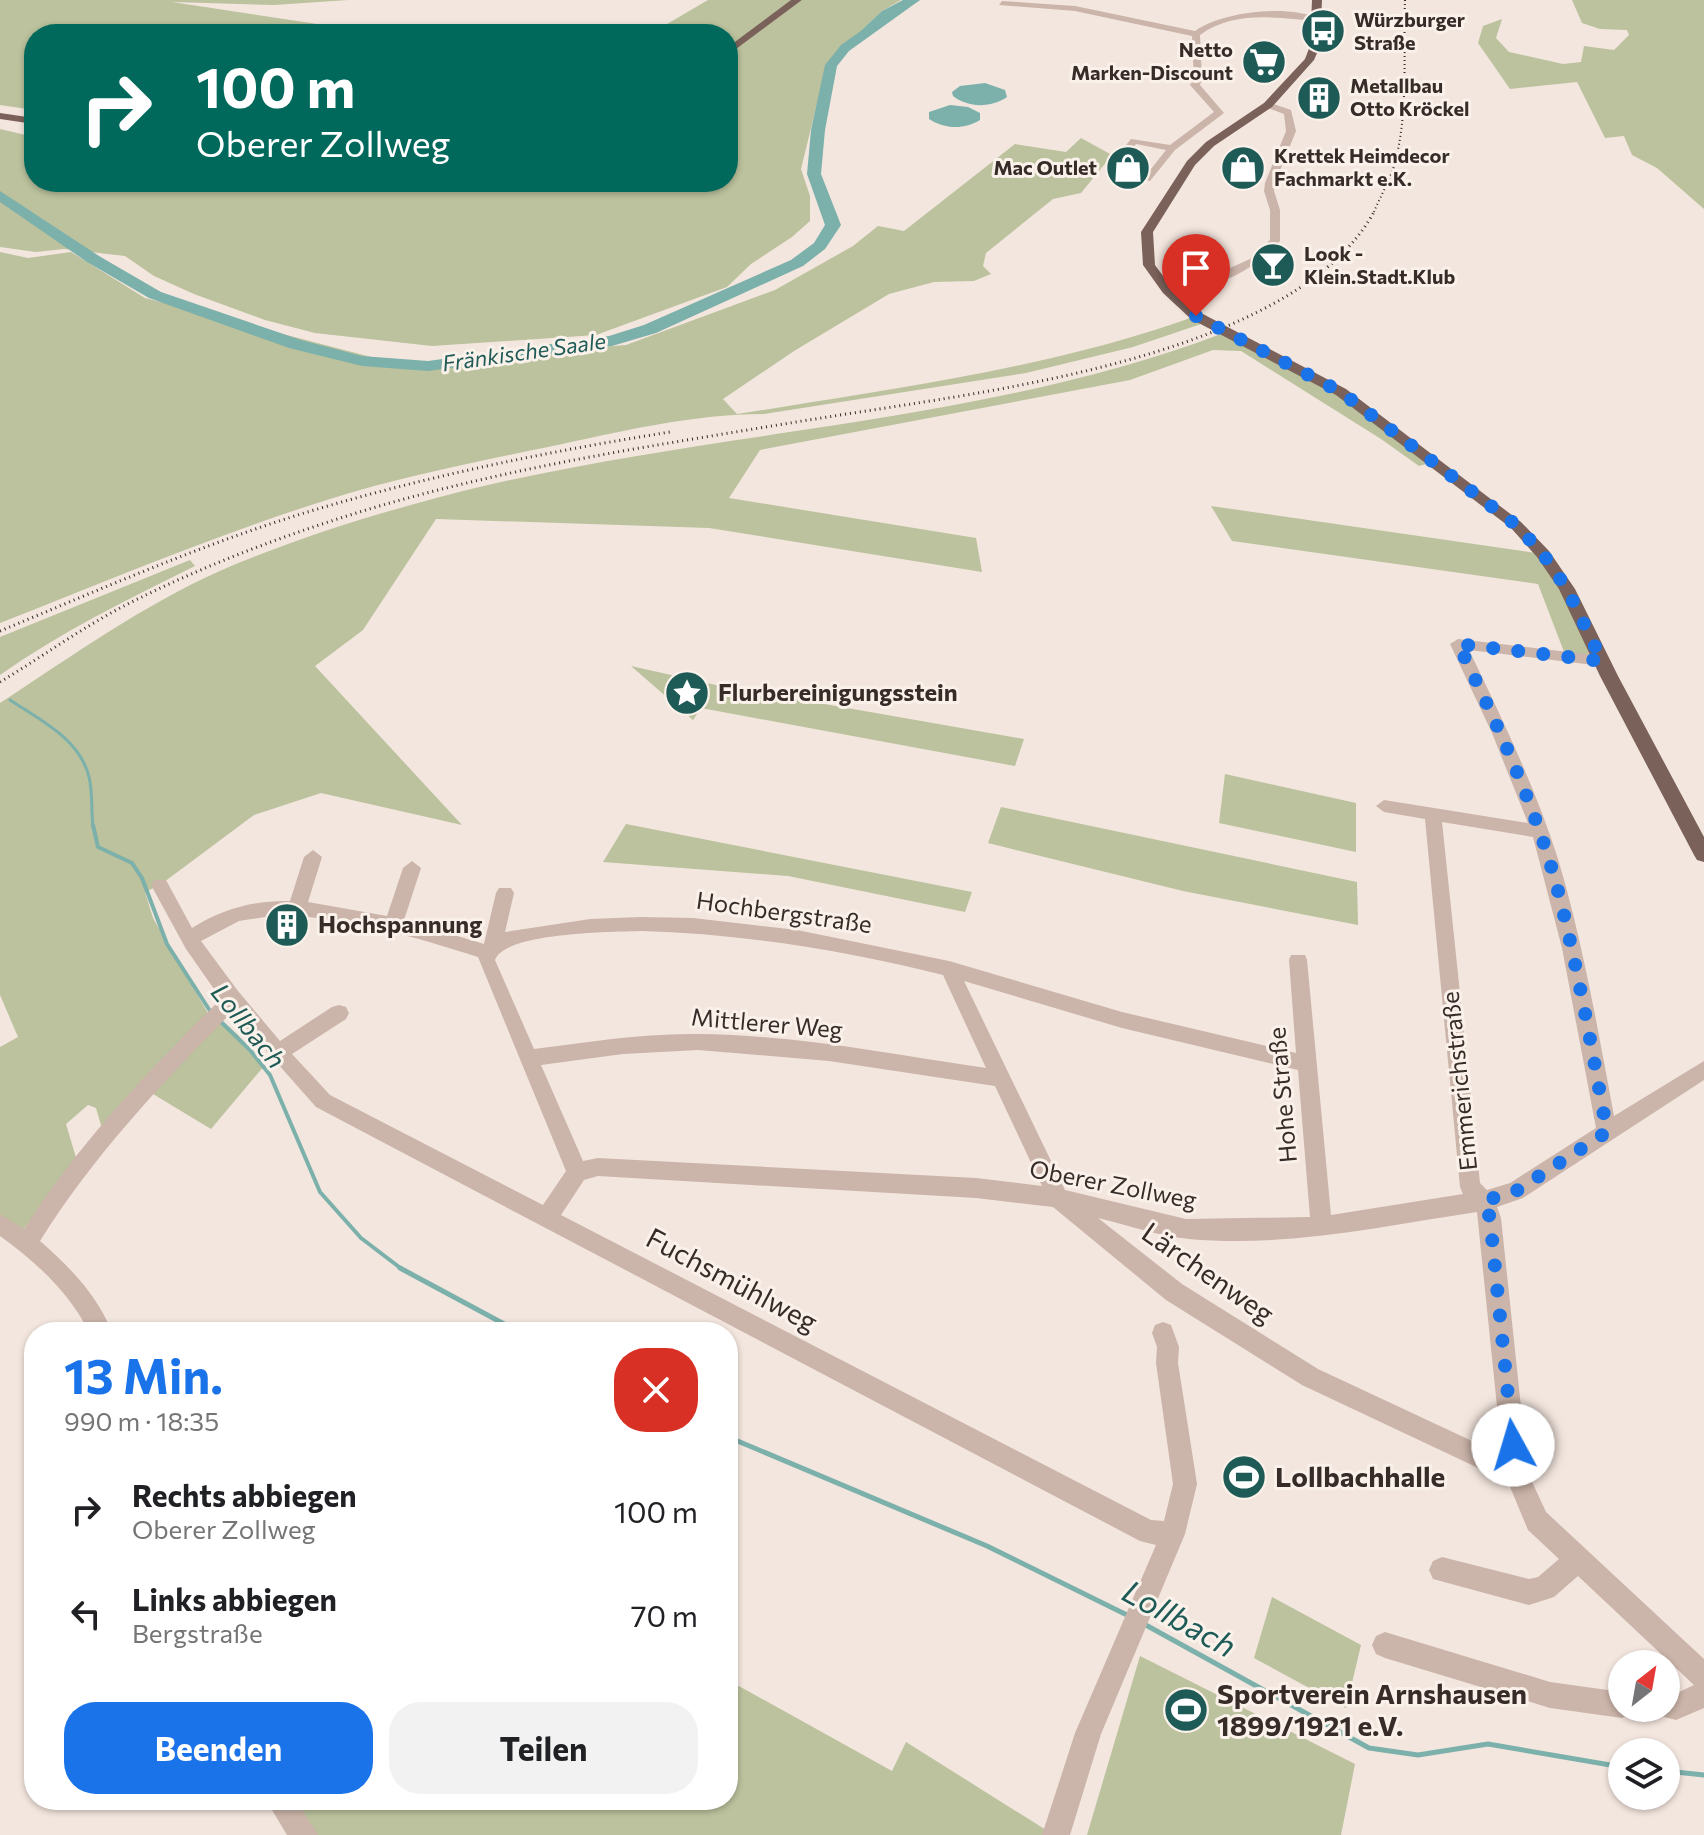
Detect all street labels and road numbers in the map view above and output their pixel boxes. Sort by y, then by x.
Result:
street label: Hochbergstraße [694,885,874,938]
street label: Emmerichstraße [1435,990,1482,1172]
street label: Mittlerer Weg [690,1001,844,1044]
street label: Hohe Straße [1261,1026,1302,1164]
street label: Oberer Zollweg [1027,1153,1199,1214]
street label: Lärchenweg [1136,1214,1281,1330]
street label: Fuchsmühlweg [641,1220,824,1338]

